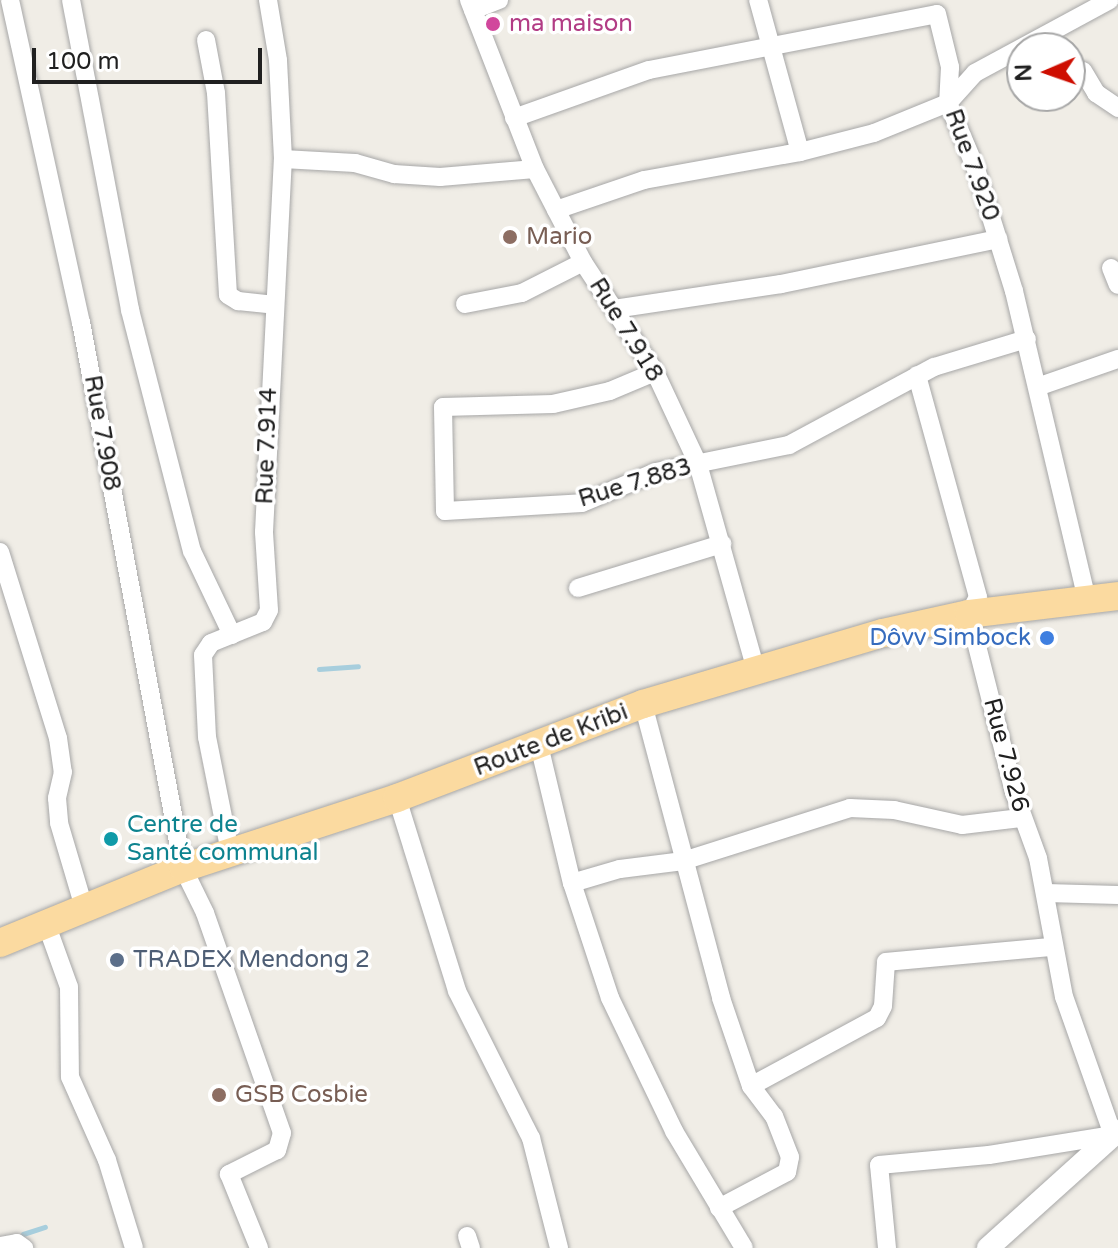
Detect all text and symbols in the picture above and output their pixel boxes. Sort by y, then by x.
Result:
place label: ma maison [509,10,633,38]
marker: ma maison [484,15,502,33]
scale bar [36,32,266,82]
north arrow [1006,32,1086,112]
text: 100 m [46,47,120,76]
text: N [1011,63,1037,82]
street label: Rue 7.920 [938,105,1006,225]
place label: Mario [526,223,592,251]
marker: Mario [501,228,519,246]
street label: Rue 7.918 [583,273,669,387]
street label: Rue 7.908 [78,373,126,493]
street label: Rue 7.914 [251,387,283,505]
street label: Rue 7.883 [575,452,695,514]
place label: Dôvv Simbock [869,624,1031,652]
marker: Dôvv Simbock [1038,629,1056,647]
street label: Rue 7.926 [977,695,1035,815]
street label: Route de Kribi [470,697,632,783]
place label: Centre de Santé communal [127,811,318,867]
marker: Centre de Santé communal [102,830,120,848]
place label: TRADEX Mendong 2 [133,946,370,974]
marker: TRADEX Mendong 2 [108,951,126,969]
place label: GSB Cosbie [235,1081,368,1109]
marker: GSB Cosbie [210,1086,228,1104]

